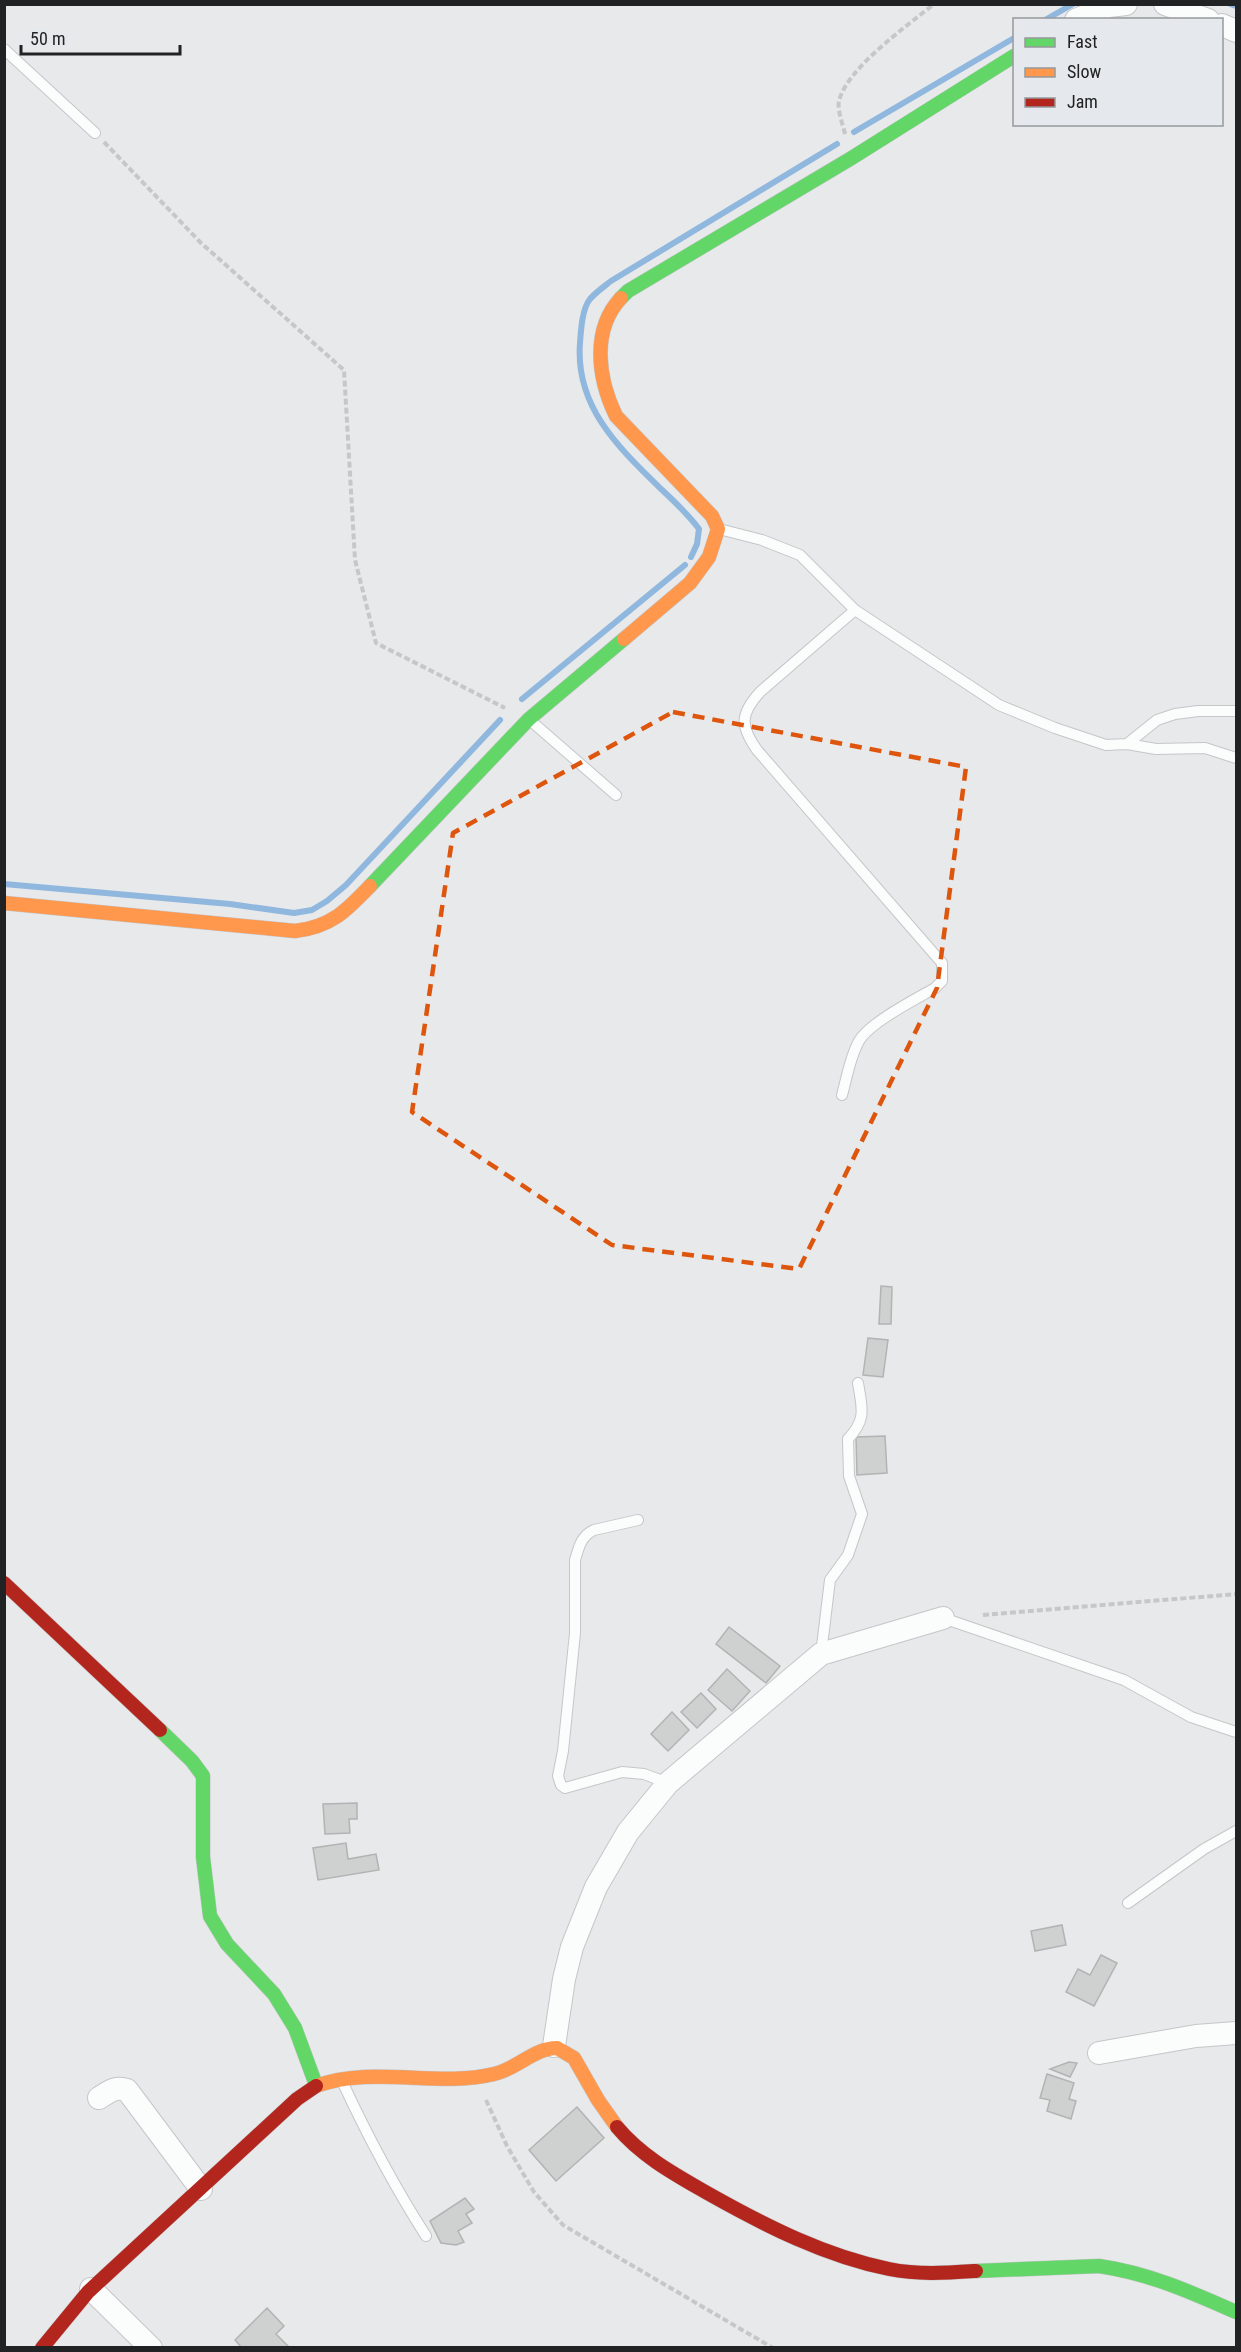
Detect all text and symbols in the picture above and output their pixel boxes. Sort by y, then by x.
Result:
scale bar [21,18,180,56]
legend [1013,18,1223,126]
text: 50 m [30,28,65,49]
text: Fast [1067,31,1098,52]
text: Slow [1067,61,1102,82]
text: Jam [1067,91,1098,112]

